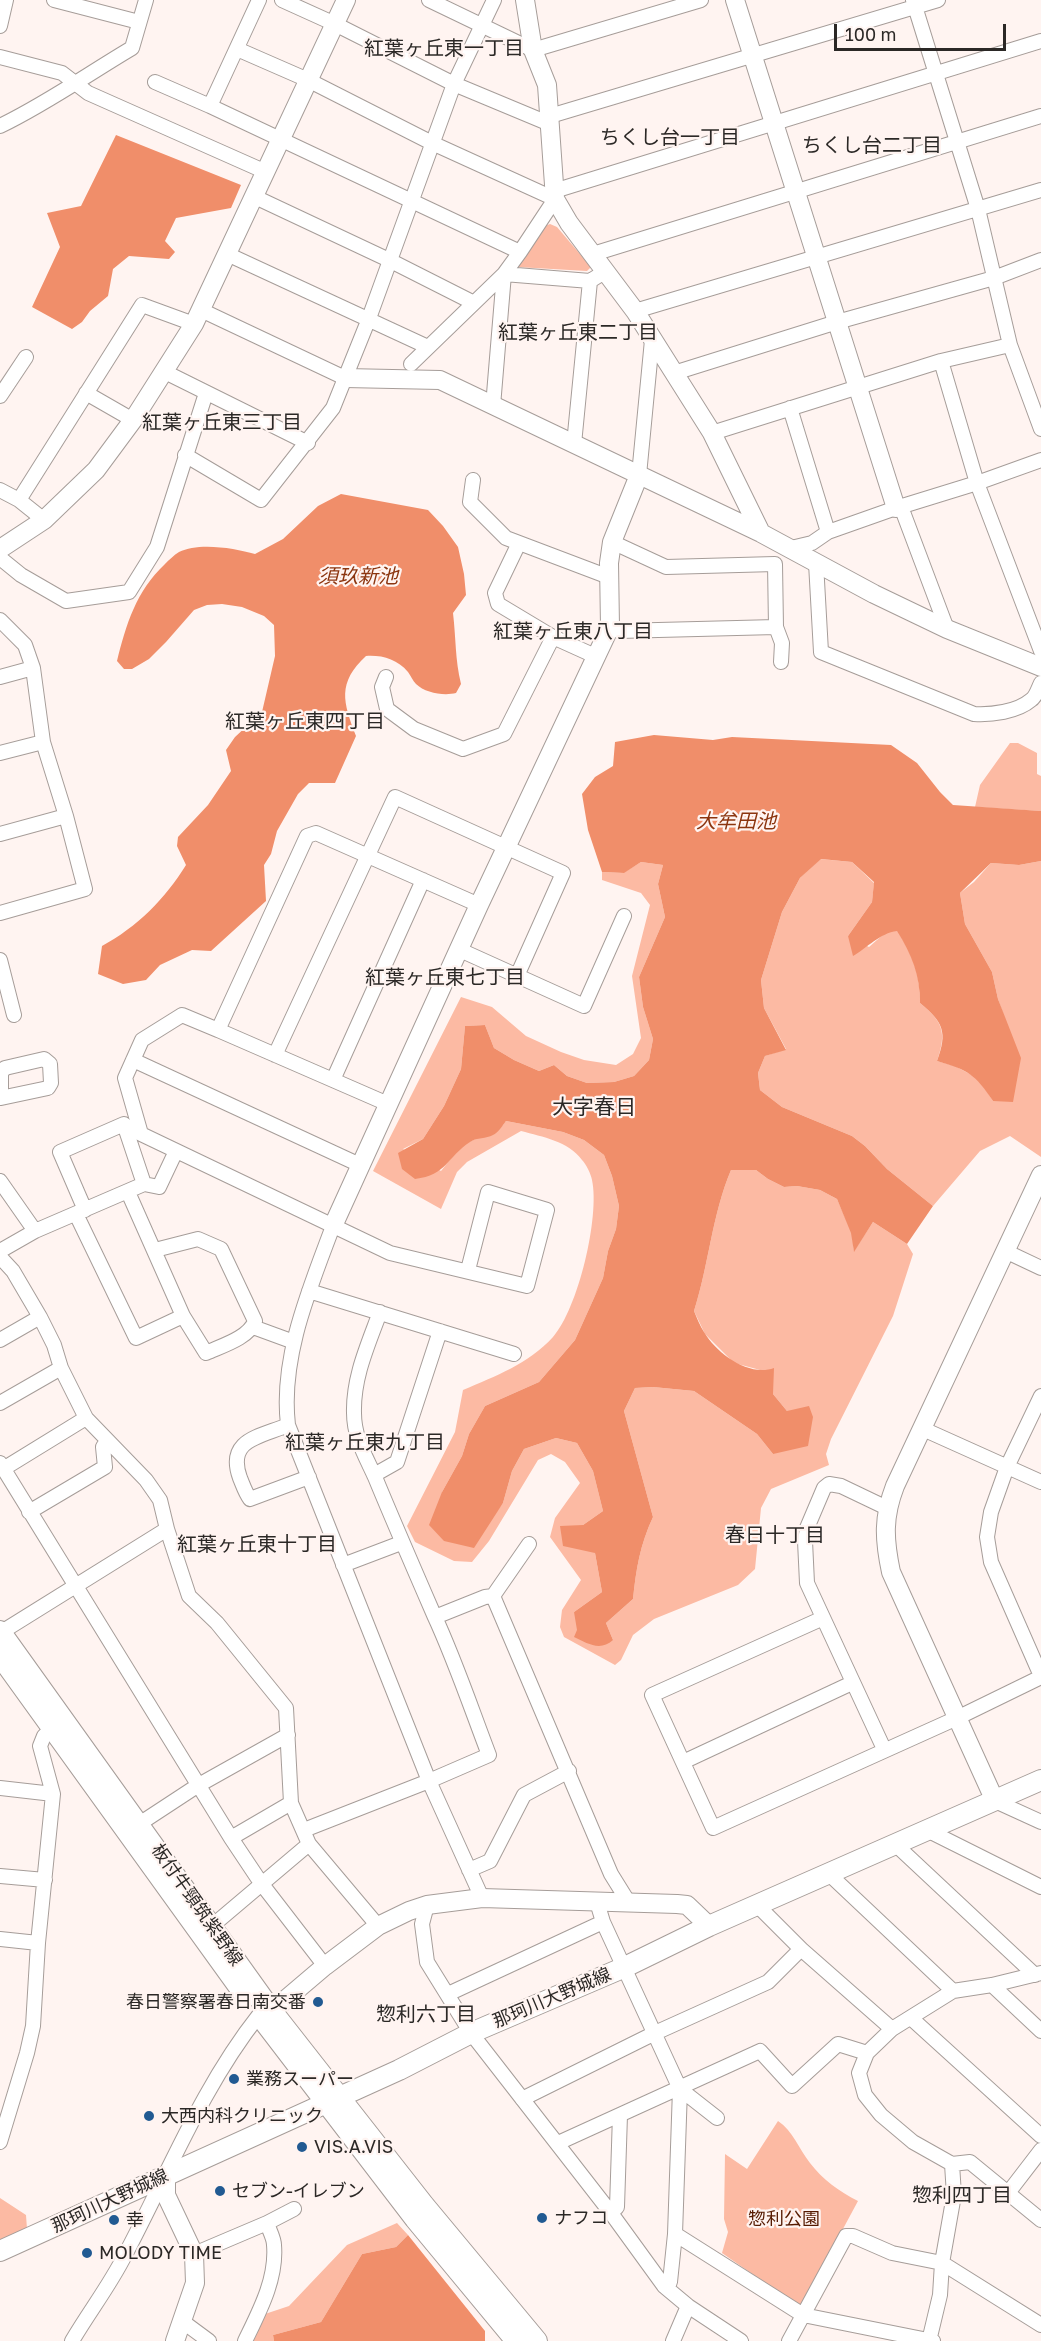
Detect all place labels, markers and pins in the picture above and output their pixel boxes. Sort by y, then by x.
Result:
place label: 春日警察署春日南交番 [126,1991,306,2013]
marker: 春日警察署春日南交番 [311,1995,325,2009]
place label: 業務スーパー [246,2068,354,2090]
marker: 業務スーパー [227,2072,241,2086]
place label: 大西内科クリニック [161,2105,323,2127]
marker: 大西内科クリニック [142,2109,156,2123]
place label: VIS.A.VIS [314,2136,393,2158]
marker: VIS.A.VIS [295,2140,309,2154]
place label: セブン-イレブン [232,2180,365,2202]
marker: セブン-イレブン [213,2184,227,2198]
place label: ナフコ [554,2207,608,2229]
place label: 幸 [126,2209,144,2231]
marker: ナフコ [535,2211,549,2225]
marker: 幸 [107,2213,121,2227]
place label: MOLODY TIME [99,2242,222,2264]
marker: MOLODY TIME [80,2246,94,2260]

